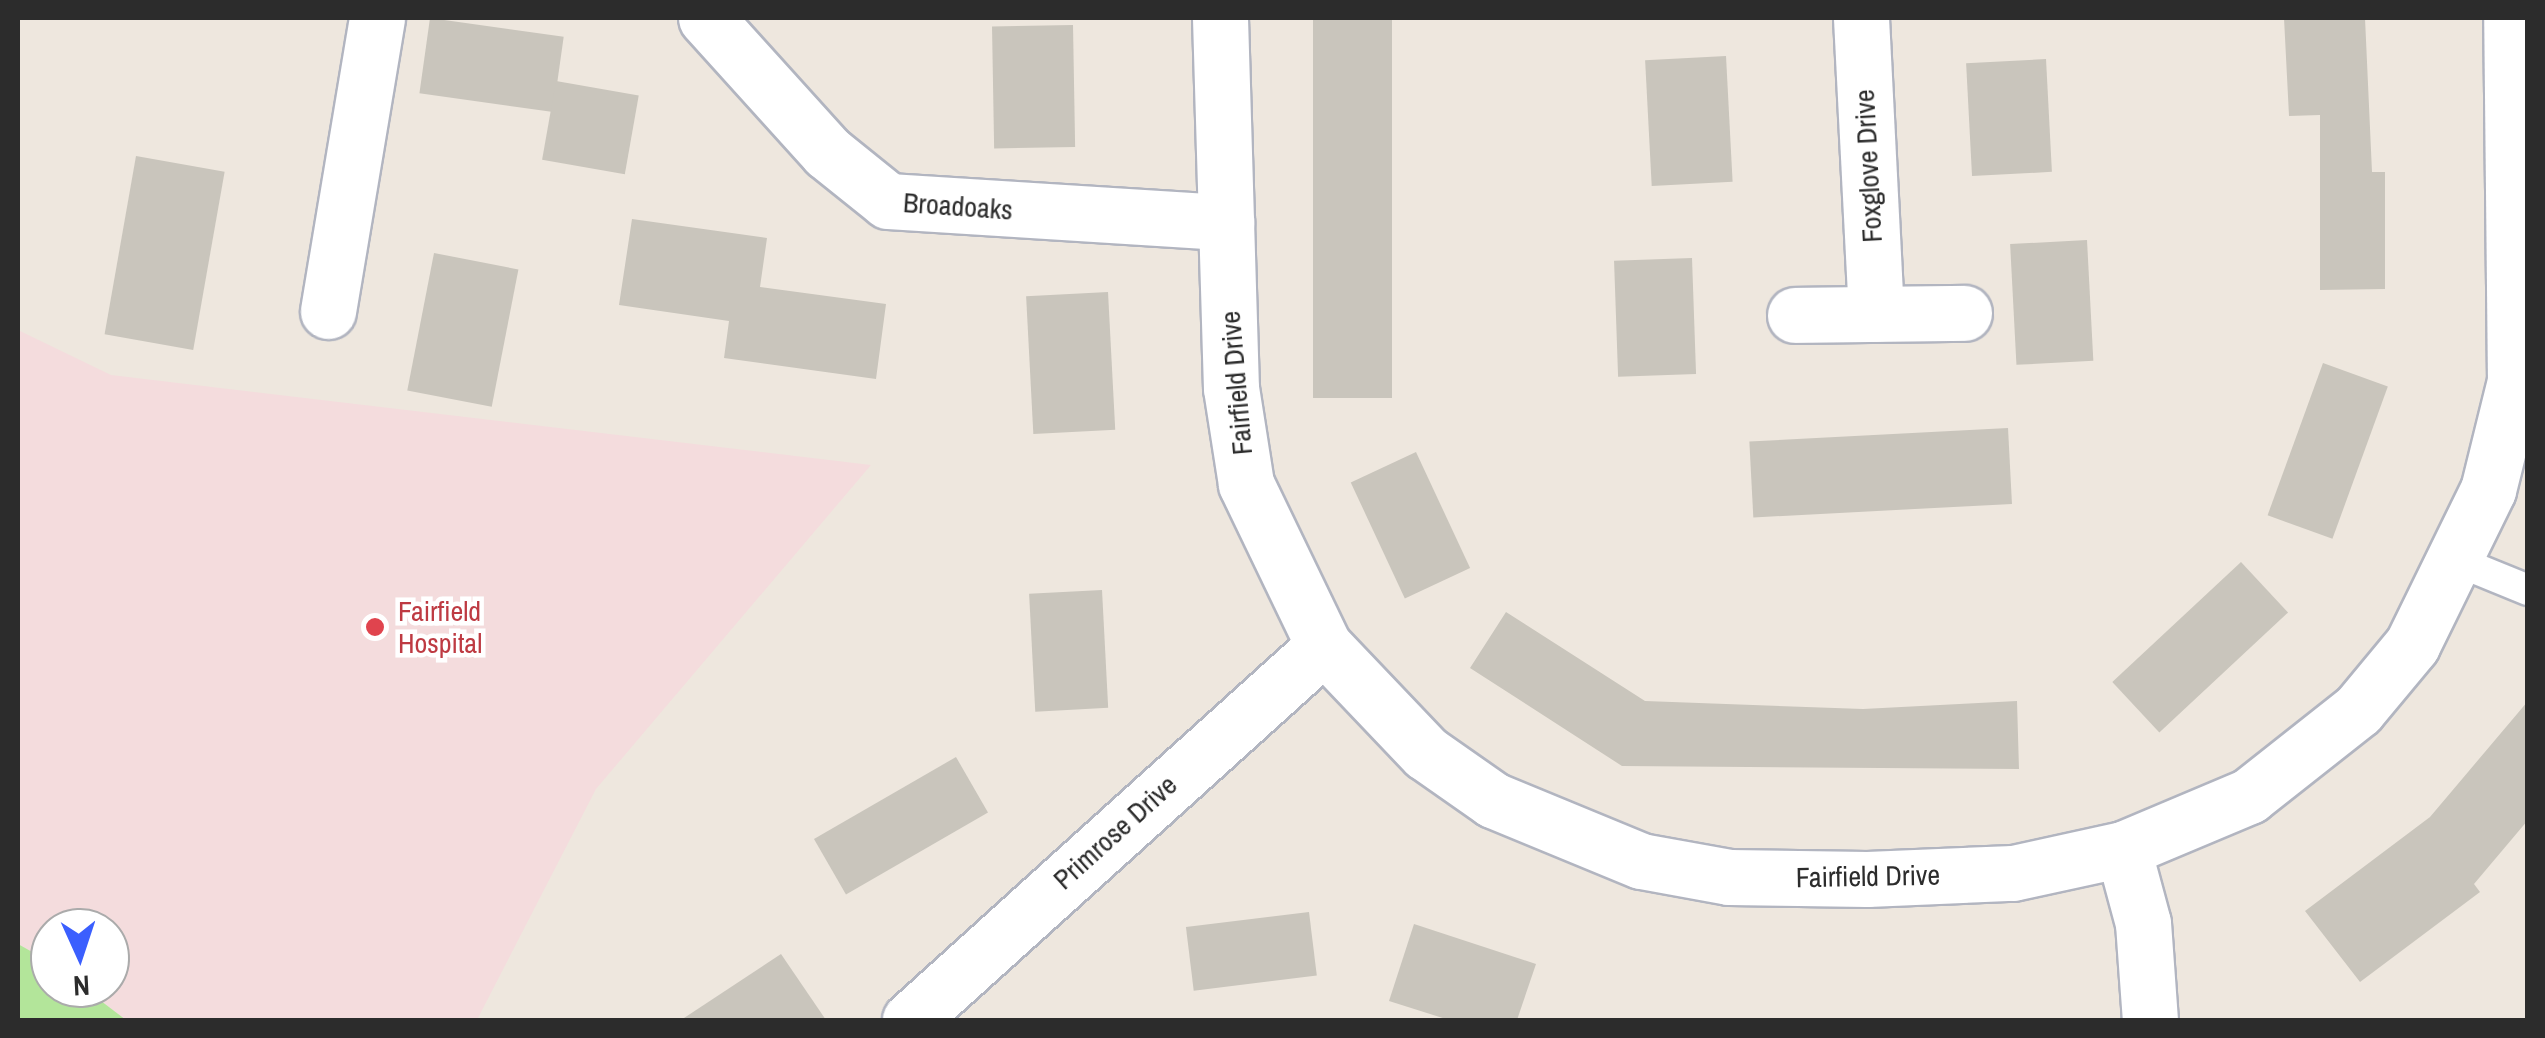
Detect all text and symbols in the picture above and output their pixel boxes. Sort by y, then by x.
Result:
street label: Foxglove Drive [1847,89,1889,243]
street label: Broadoaks [902,185,1014,227]
street label: Fairfield Drive [1213,310,1259,456]
place label: Fairfield Hospital [398,594,482,660]
marker: Fairfield Hospital [362,614,388,640]
street label: Primrose Drive [1046,768,1184,896]
street label: Fairfield Drive [1796,858,1940,894]
north arrow [30,908,130,1008]
text: N [72,967,91,1005]

